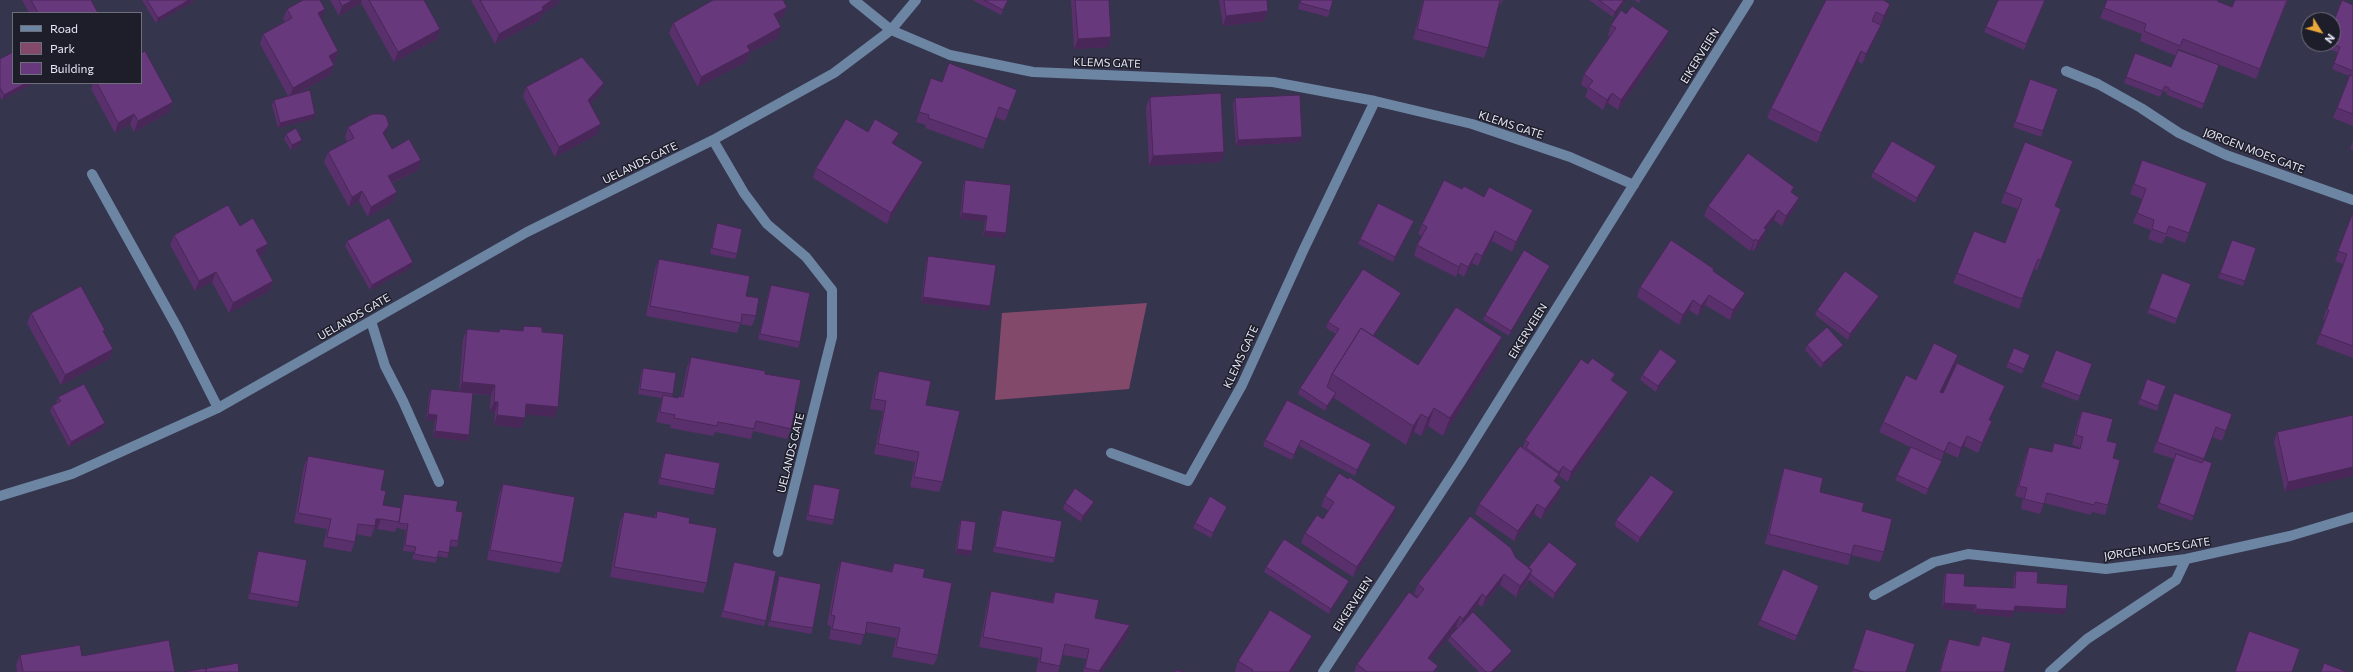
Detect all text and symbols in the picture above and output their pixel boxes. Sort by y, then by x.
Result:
legend [12,12,142,84]
north arrow [2301,12,2341,52]
text: Road [50,21,78,35]
street label: EIKERVEIEN [1678,26,1722,86]
text: N [2323,32,2338,46]
text: Park [50,41,75,55]
street label: KLEMS GATE [1073,55,1141,71]
text: Building [50,61,94,75]
street label: KLEMS GATE [1477,108,1545,142]
street label: JØRGEN MOES GATE [2202,126,2306,176]
street label: UELANDS GATE [600,139,680,187]
street label: UELANDS GATE [315,291,393,343]
street label: EIKERVEIEN [1506,301,1550,361]
street label: KLEMS GATE [1221,324,1261,390]
street label: UELANDS GATE [775,412,807,494]
street label: JØRGEN MOES GATE [2103,535,2211,563]
street label: EIKERVEIEN [1330,574,1376,634]

